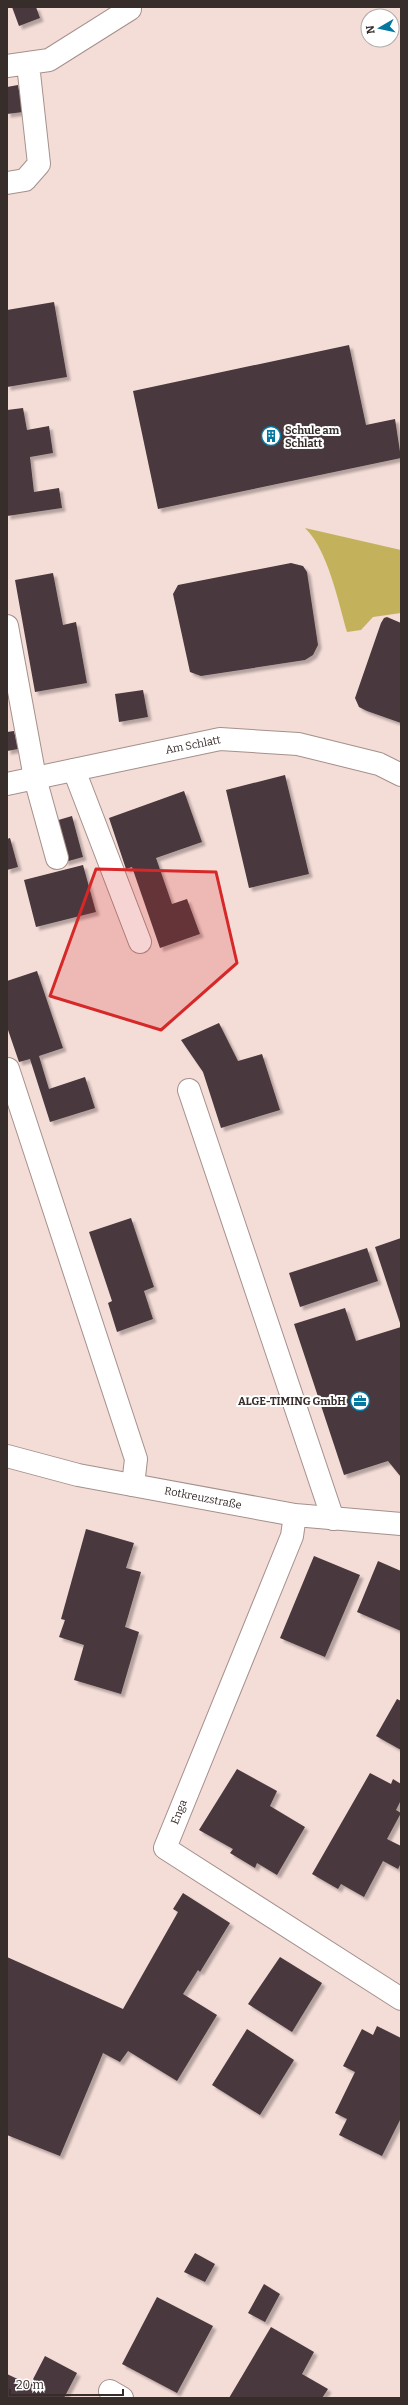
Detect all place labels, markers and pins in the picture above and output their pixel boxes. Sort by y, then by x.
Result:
place label: Schule am Schlatt [285,424,340,450]
building icon: Schule am Schlatt [260,425,282,447]
office icon: ALGE-TIMING GmbH [349,1390,371,1412]
place label: ALGE-TIMING GmbH [238,1395,346,1408]

